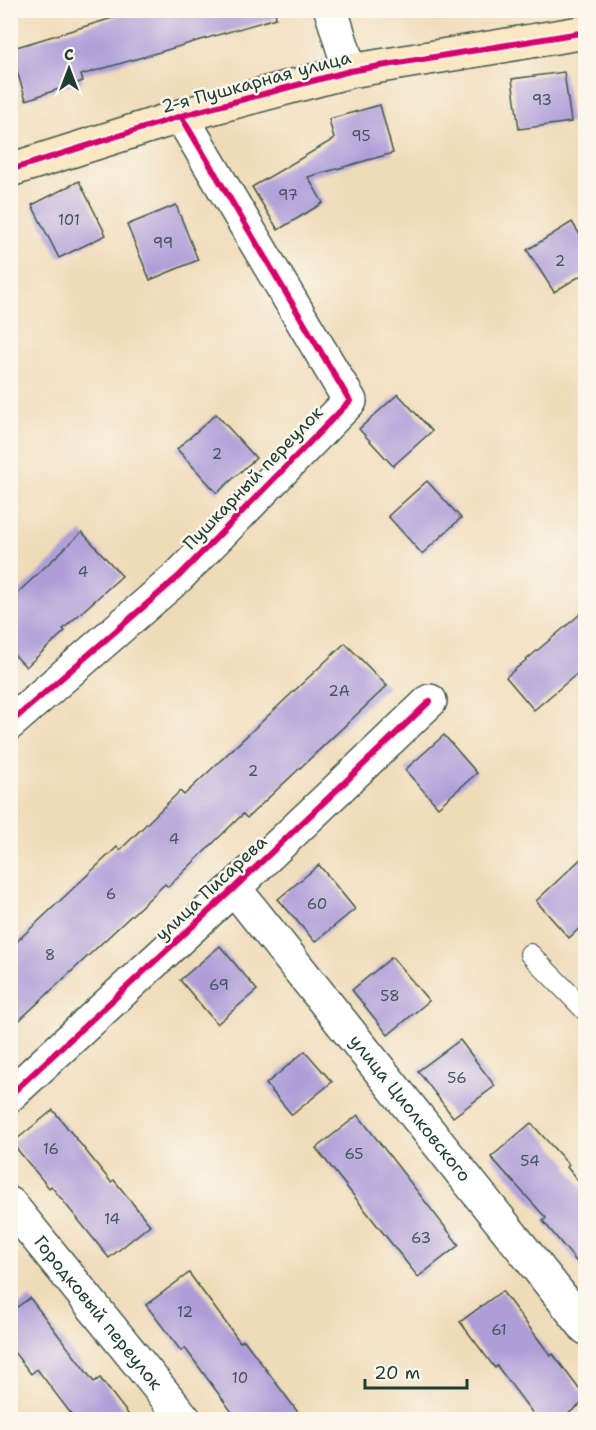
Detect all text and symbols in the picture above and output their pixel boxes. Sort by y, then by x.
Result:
north arrow [39,39,99,99]
text: С [64,44,74,65]
street label: 2-я Пушкарная улица [158,45,354,119]
house number: 93 [532,90,552,110]
house number: 95 [351,126,371,146]
house number: 97 [278,185,298,205]
house number: 101 [58,210,80,230]
house number: 99 [153,233,173,253]
house number: 2 [555,251,565,271]
street label: Пушкарный переулок [178,401,328,555]
house number: 2 [212,444,222,464]
house number: 4 [78,562,88,582]
house number: 2А [328,681,350,701]
house number: 2 [248,761,258,781]
house number: 4 [169,829,179,849]
street label: улица Писарева [150,830,272,946]
house number: 6 [106,884,116,904]
house number: 60 [307,894,327,914]
house number: 8 [45,945,55,965]
house number: 69 [209,975,229,995]
house number: 58 [380,986,400,1006]
street label: улица Циолковского [344,1030,476,1187]
house number: 56 [447,1068,467,1088]
house number: 16 [43,1139,59,1159]
house number: 65 [344,1144,364,1164]
house number: 54 [520,1151,540,1171]
house number: 14 [104,1209,120,1229]
house number: 63 [411,1228,431,1248]
street label: Городковый переулок [28,1231,168,1395]
house number: 12 [177,1302,193,1322]
house number: 61 [491,1320,507,1340]
scale bar [365,1352,467,1390]
text: 20 m [374,1361,420,1385]
house number: 10 [232,1368,248,1388]

